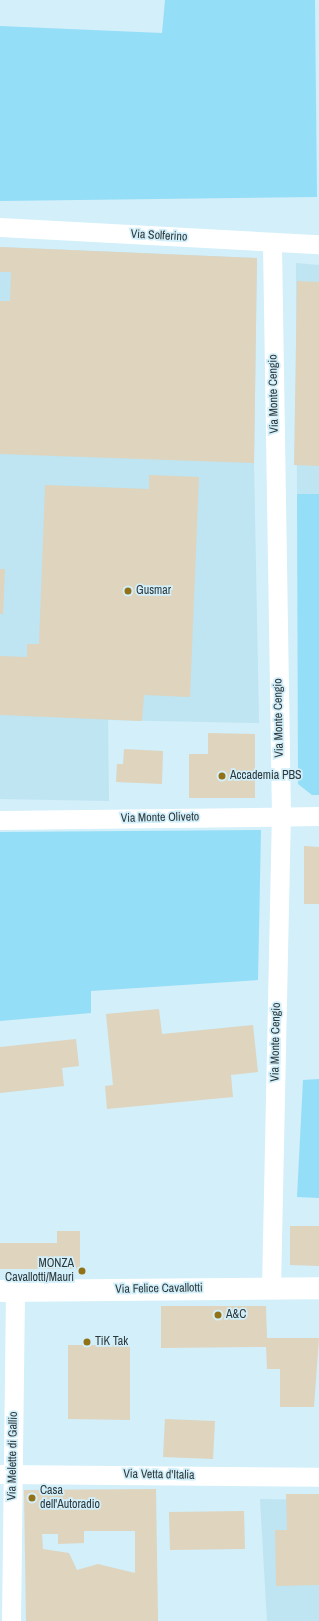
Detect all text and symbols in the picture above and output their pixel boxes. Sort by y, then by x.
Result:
street label: Via Solferino [130,227,188,245]
street label: Via Monte Cengio [266,354,282,434]
place label: Gusmar [136,584,171,598]
marker: Gusmar [123,586,133,596]
street label: Via Monte Cengio [271,678,287,758]
place label: Accademia PBS [230,769,302,783]
marker: Accademia PBS [217,771,227,781]
street label: Via Monte Oliveto [121,810,199,826]
street label: Via Monte Cengio [268,1002,284,1082]
place label: MONZA Cavallotti/Mauri [5,1257,74,1285]
marker: MONZA Cavallotti/Mauri [77,1266,87,1276]
street label: Via Felice Cavallotti [115,1281,203,1297]
place label: A&C [226,1308,246,1322]
marker: A&C [213,1310,223,1320]
place label: TiK Tak [95,1335,128,1349]
marker: TiK Tak [82,1337,92,1347]
street label: Via Melette di Gallio [5,1411,21,1501]
street label: Via Vetta d'Italia [123,1467,195,1483]
place label: Casa dell'Autoradio [40,1484,100,1512]
marker: Casa dell'Autoradio [27,1493,37,1503]

